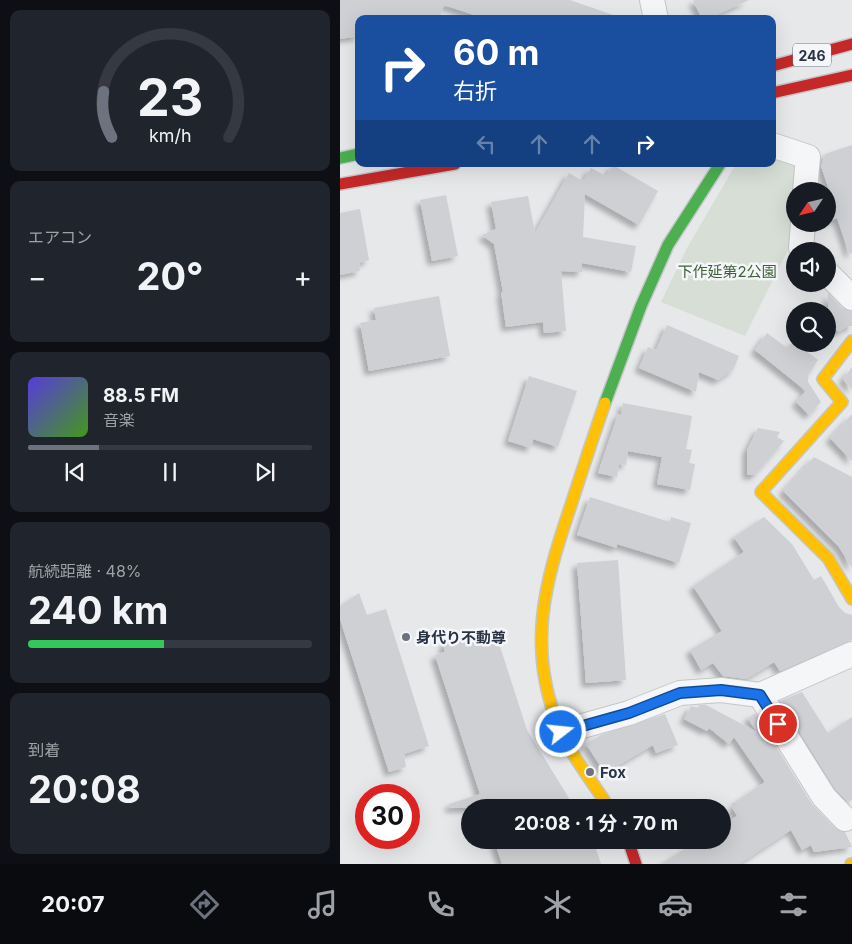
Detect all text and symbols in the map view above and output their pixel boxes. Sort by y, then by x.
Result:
text: 60 m [453,31,540,73]
icon: right [370,35,435,100]
road number: 246 [793,44,831,66]
text: 23 [137,66,203,129]
text: 右折 [453,78,497,104]
text: km/h [149,125,191,146]
icon: left [472,130,500,158]
icon: ahead [525,130,553,158]
icon: ahead [578,130,606,158]
icon: right [631,130,659,158]
north arrow [786,182,836,232]
map controls [786,182,836,352]
text: エアコン [28,227,92,247]
button: sound [786,242,836,292]
text: 20° [136,253,204,299]
text: − [28,260,47,294]
text: + [293,260,312,294]
park label: 下作延第2公園 [677,262,777,281]
button: search [786,302,836,352]
text: 88.5 FM [103,384,179,407]
text: 音楽 [103,410,135,430]
icon: previous [61,458,89,486]
icon: pause [156,458,184,486]
icon: next [251,458,279,486]
text: 航続距離 · 48% [28,561,142,581]
text: 240 km [28,587,168,633]
place label: 身代り不動尊 [416,628,506,647]
marker: 身代り不動尊 [400,631,412,643]
pin [757,703,799,745]
position arrow [534,705,586,757]
icon: arrive [764,710,792,738]
text: 到着 [28,740,60,760]
place label: Fox [600,763,626,782]
text: 20:08 [28,766,141,812]
marker: Fox [584,766,596,778]
speed limit sign: 30 [355,784,420,849]
text: 20:08 · 1 分 · 70 m [514,812,678,835]
icon: directions [187,887,222,922]
icon: music [305,887,340,922]
icon: phone [423,887,458,922]
icon: climate [540,887,575,922]
icon: car [658,887,693,922]
icon: filters [776,887,811,922]
text: 20:07 [41,891,105,917]

